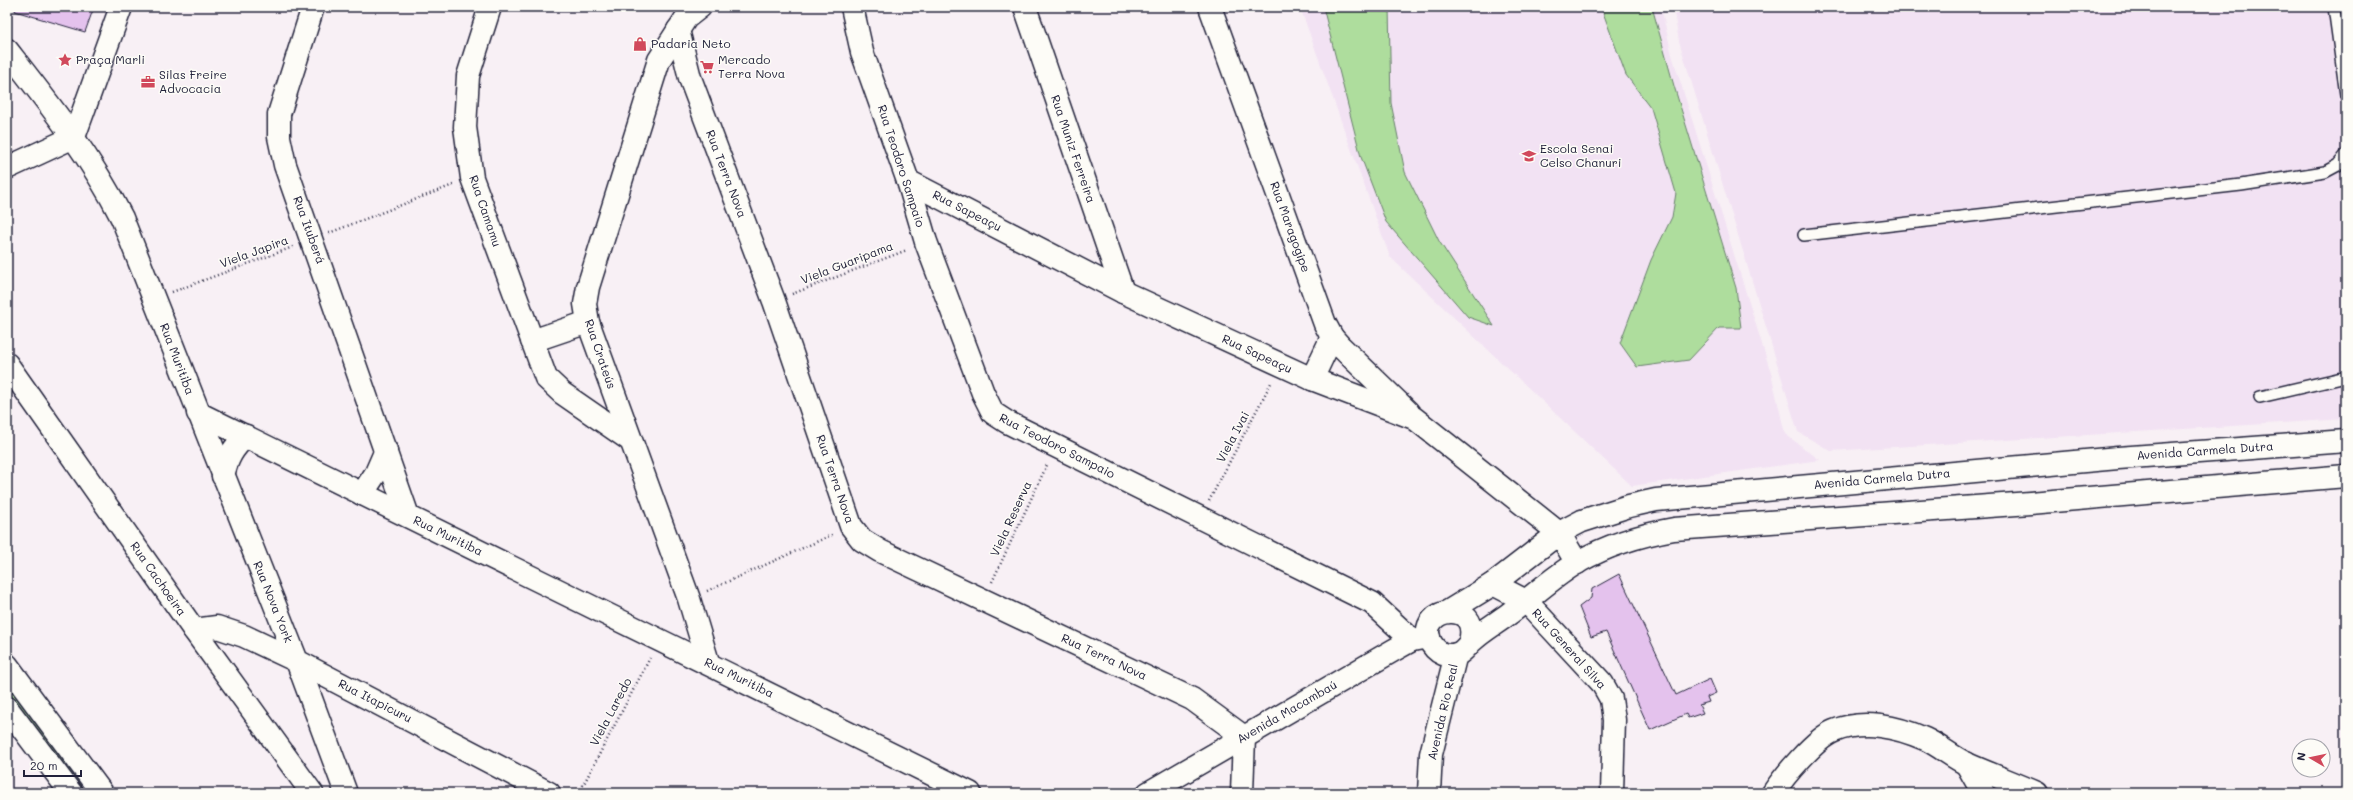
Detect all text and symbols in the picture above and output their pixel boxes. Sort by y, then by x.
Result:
place label: Padaria Neto [651,35,731,51]
shop icon: Padaria Neto [632,36,648,52]
place label: Praça Marli [76,51,145,67]
place label: Mercado Terra Nova [718,51,785,81]
place icon: Praça Marli [57,52,73,68]
supermarket icon: Mercado Terra Nova [699,59,715,75]
place label: Silas Freire Advocacia [159,66,227,96]
office icon: Silas Freire Advocacia [140,74,156,90]
street label: Rua Muniz Ferreira [1048,92,1100,205]
street label: Rua Teodoro Sampaio [875,102,929,229]
street label: Rua Terra Nova [703,127,751,220]
place label: Escola Senai Celso Chanuri [1540,140,1622,170]
school or university icon: Escola Senai Celso Chanuri [1521,148,1537,164]
street label: Rua Camamu [466,173,506,249]
street label: Rua Maragogipe [1267,179,1315,274]
street label: Rua Sapeaçu [930,186,1005,234]
street label: Rua Ituberá [290,193,330,266]
street label: Viela Japira [217,231,290,271]
street label: Viela Guaripama [798,237,895,287]
street label: Rua Crateús [582,317,620,391]
street label: Rua Muritiba [157,321,199,397]
street label: Rua Sapeaçu [1220,330,1295,376]
street label: Viela Ivai [1212,408,1252,465]
street label: Rua Teodoro Sampaio [997,409,1118,481]
street label: Rua Terra Nova [813,432,859,525]
street label: Avenida Carmela Dutra [2136,437,2274,463]
street label: Avenida Carmela Dutra [1813,464,1951,492]
street label: Viela Reserva [986,478,1035,559]
street label: Rua Muritiba [411,511,486,559]
street label: Rua Cachoeira [127,538,190,619]
street label: Rua Nova York [250,558,298,645]
street label: Rua General Silva [1529,604,1610,692]
street label: Rua Terra Nova [1059,629,1150,683]
street label: Rua Muritiba [702,653,777,701]
street label: Avenida Rio Real [1423,662,1461,761]
street label: Rua Itapicuru [336,675,415,726]
street label: Viela Laredo [585,675,635,748]
street label: Avenida Macambaú [1234,676,1339,746]
north arrow [2291,738,2331,778]
text: N [2293,751,2309,762]
scale bar [24,752,81,778]
text: 20 m [30,757,58,773]

